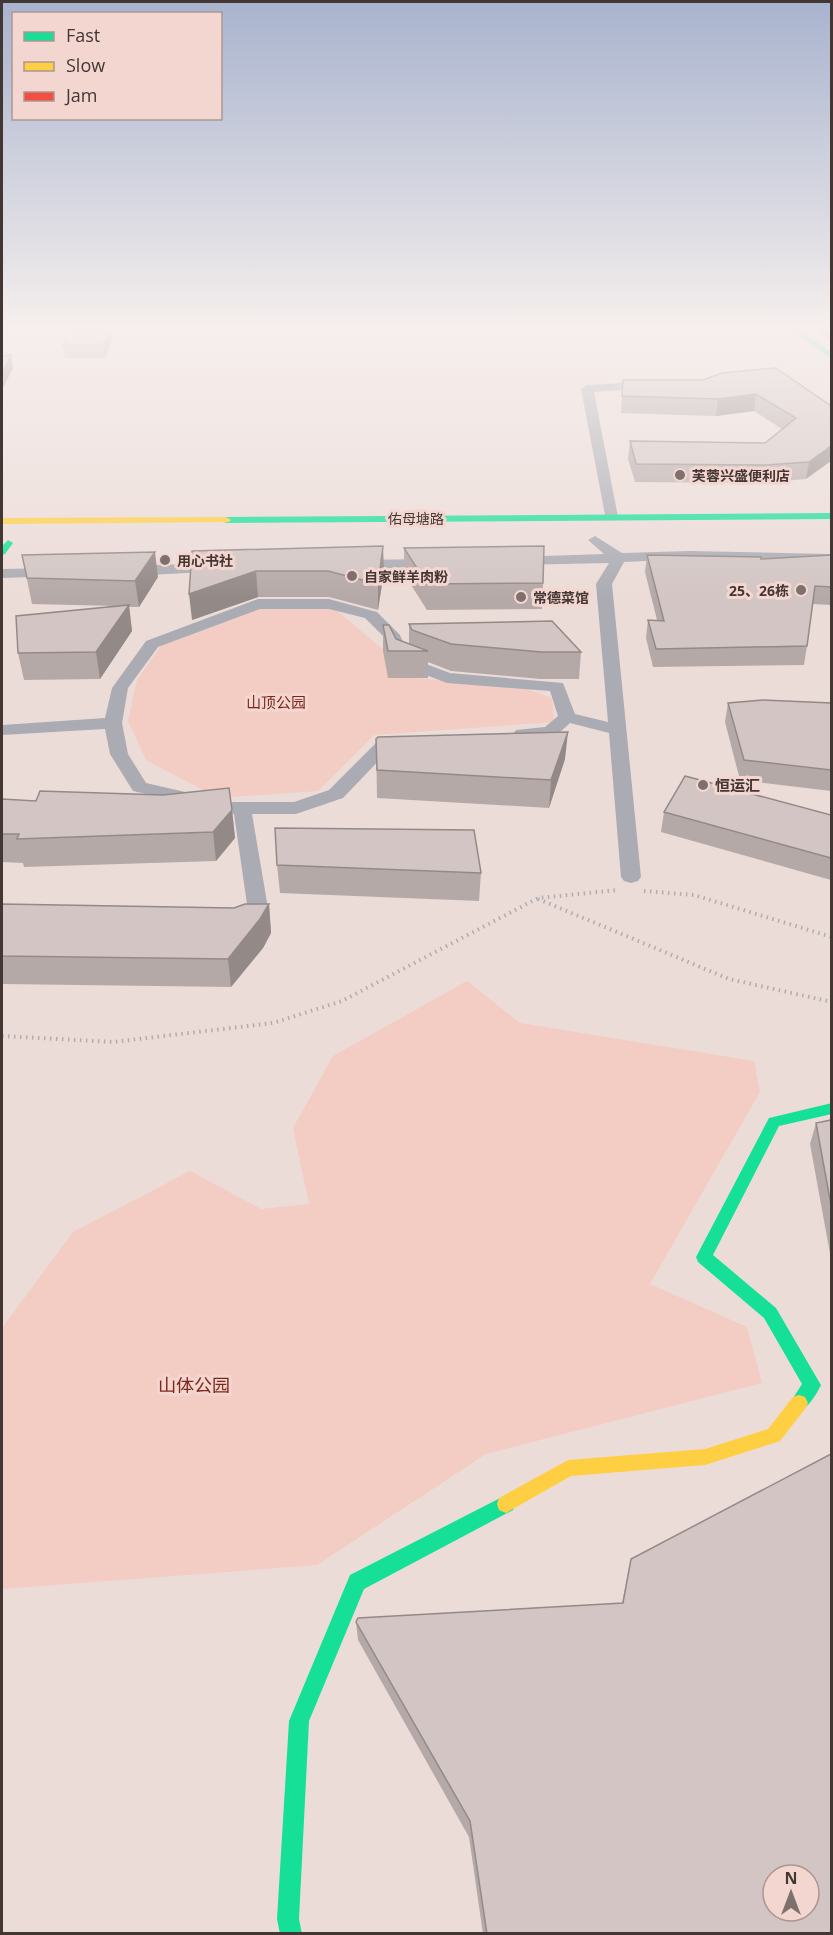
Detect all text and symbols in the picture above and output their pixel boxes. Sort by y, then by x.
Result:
legend [12,12,222,120]
text: Fast [66,23,100,47]
text: Slow [66,53,105,77]
text: Jam [64,83,98,107]
place label: 芙蓉兴盛便利店 [692,466,790,485]
marker: 芙蓉兴盛便利店 [673,468,687,482]
street label: 佑母塘路 [388,509,444,528]
place label: 用心书社 [177,551,233,570]
marker: 用心书社 [158,553,172,567]
place label: 自家鲜羊肉粉 [364,567,448,586]
marker: 自家鲜羊肉粉 [345,569,359,583]
place label: 25、26栋 [729,581,789,600]
marker: 25、26栋 [794,583,808,597]
place label: 常德菜馆 [533,588,589,607]
marker: 常德菜馆 [514,590,528,604]
park label: 山顶公园 [246,692,306,712]
place label: 恒运汇 [715,775,760,795]
marker: 恒运汇 [696,778,710,792]
park label: 山体公园 [158,1373,230,1397]
north arrow [761,1863,821,1923]
text: N [784,1867,798,1889]

